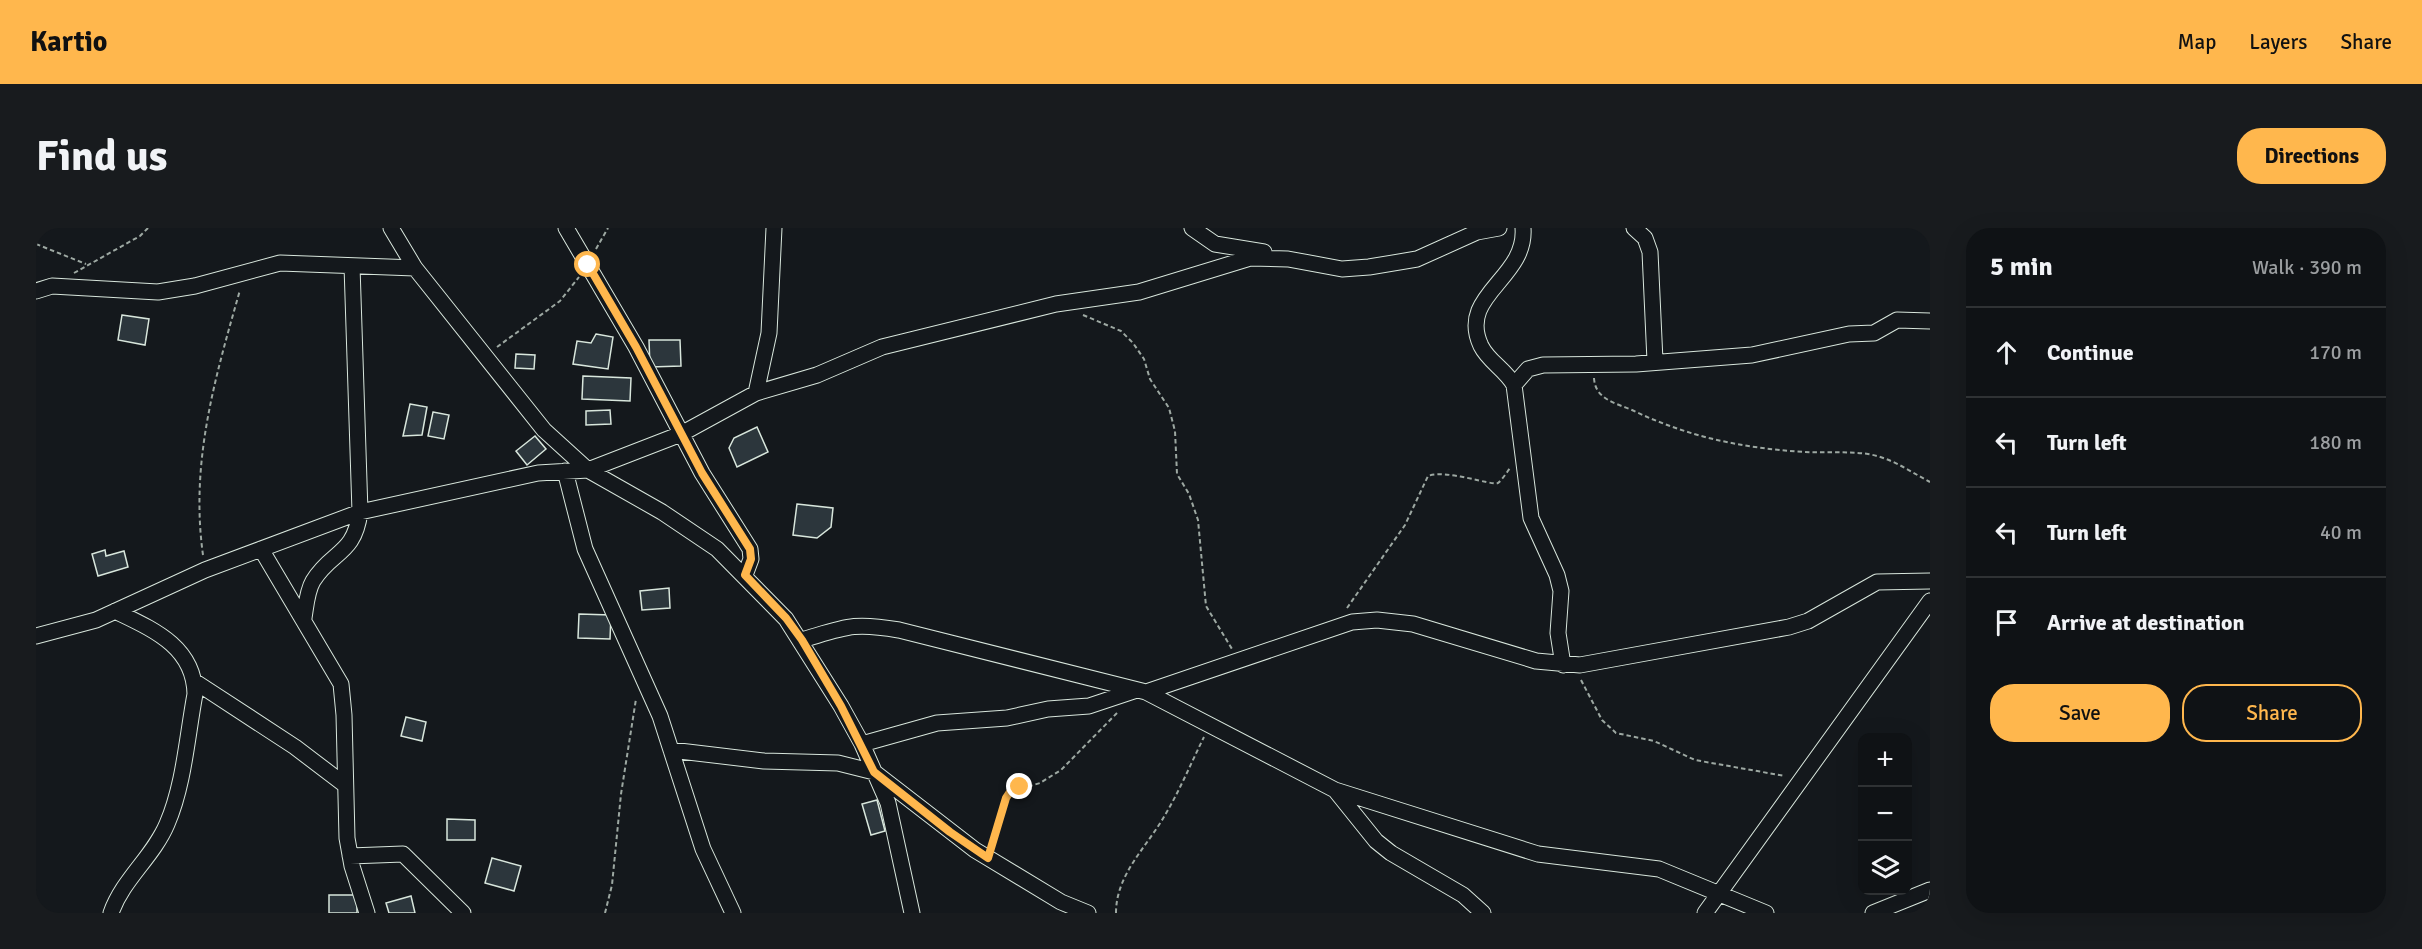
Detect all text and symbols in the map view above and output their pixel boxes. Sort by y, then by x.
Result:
text: Kartio [30,25,107,59]
text: Map [2178,29,2216,55]
text: Layers [2249,29,2307,55]
text: Share [2340,29,2392,55]
button: Directions [2237,128,2386,184]
text: Find us [36,131,167,182]
route start [574,251,600,277]
text: 5 min [1990,251,2053,283]
text: Walk · 390 m [2252,255,2362,280]
icon: ahead [1990,336,2023,369]
text: Continue [2047,339,2134,366]
text: 170 m [2309,340,2362,365]
icon: left [1990,426,2023,459]
text: Turn left [2047,429,2127,456]
text: 180 m [2309,430,2362,455]
icon: left [1990,516,2023,549]
text: Turn left [2047,519,2127,546]
text: 40 m [2320,520,2362,545]
icon: arrive [1990,606,2023,639]
text: Arrive at destination [2047,609,2244,636]
button: Save [1990,684,2170,742]
button: Share [2182,684,2362,742]
map controls [1858,733,1912,895]
button: + [1858,733,1912,787]
route end [1006,773,1032,799]
button: − [1858,787,1912,841]
button: layers [1858,841,1912,895]

